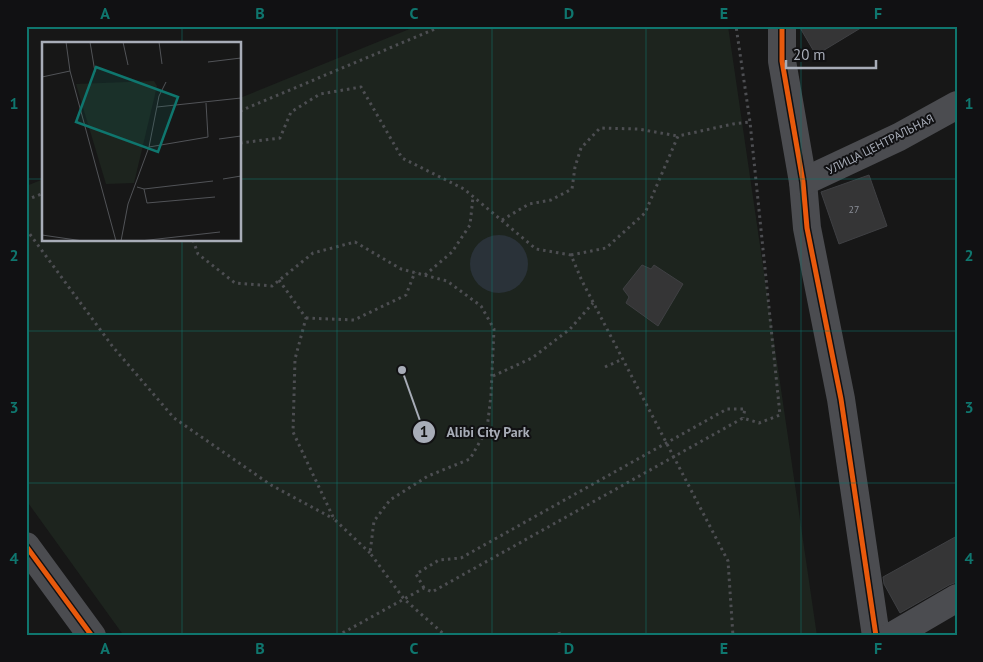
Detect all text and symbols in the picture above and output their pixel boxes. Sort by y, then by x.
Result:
text: A [100,3,110,23]
text: B [255,3,265,23]
text: C [410,3,419,23]
text: D [564,3,574,23]
text: E [720,3,728,23]
text: F [874,3,882,23]
scale bar [786,38,876,70]
inset map [42,42,241,241]
text: 20 m [793,45,826,64]
text: 1 [9,93,19,113]
text: 1 [964,93,974,113]
street label: УЛИЦА ЦЕНТРАЛЬНАЯ [824,110,936,178]
house number: 27 [849,203,859,216]
text: 2 [9,245,19,265]
text: 2 [964,245,974,265]
text: 3 [9,397,19,417]
text: 3 [964,397,974,417]
callout: Alibi City Park [411,417,540,446]
text: 1 [420,422,428,441]
text: Alibi City Park [446,423,530,441]
text: 4 [9,548,19,568]
text: 4 [964,548,974,568]
text: A [100,638,110,658]
text: B [255,638,265,658]
text: C [410,638,419,658]
text: D [564,638,574,658]
text: E [720,638,728,658]
text: F [874,638,882,658]

